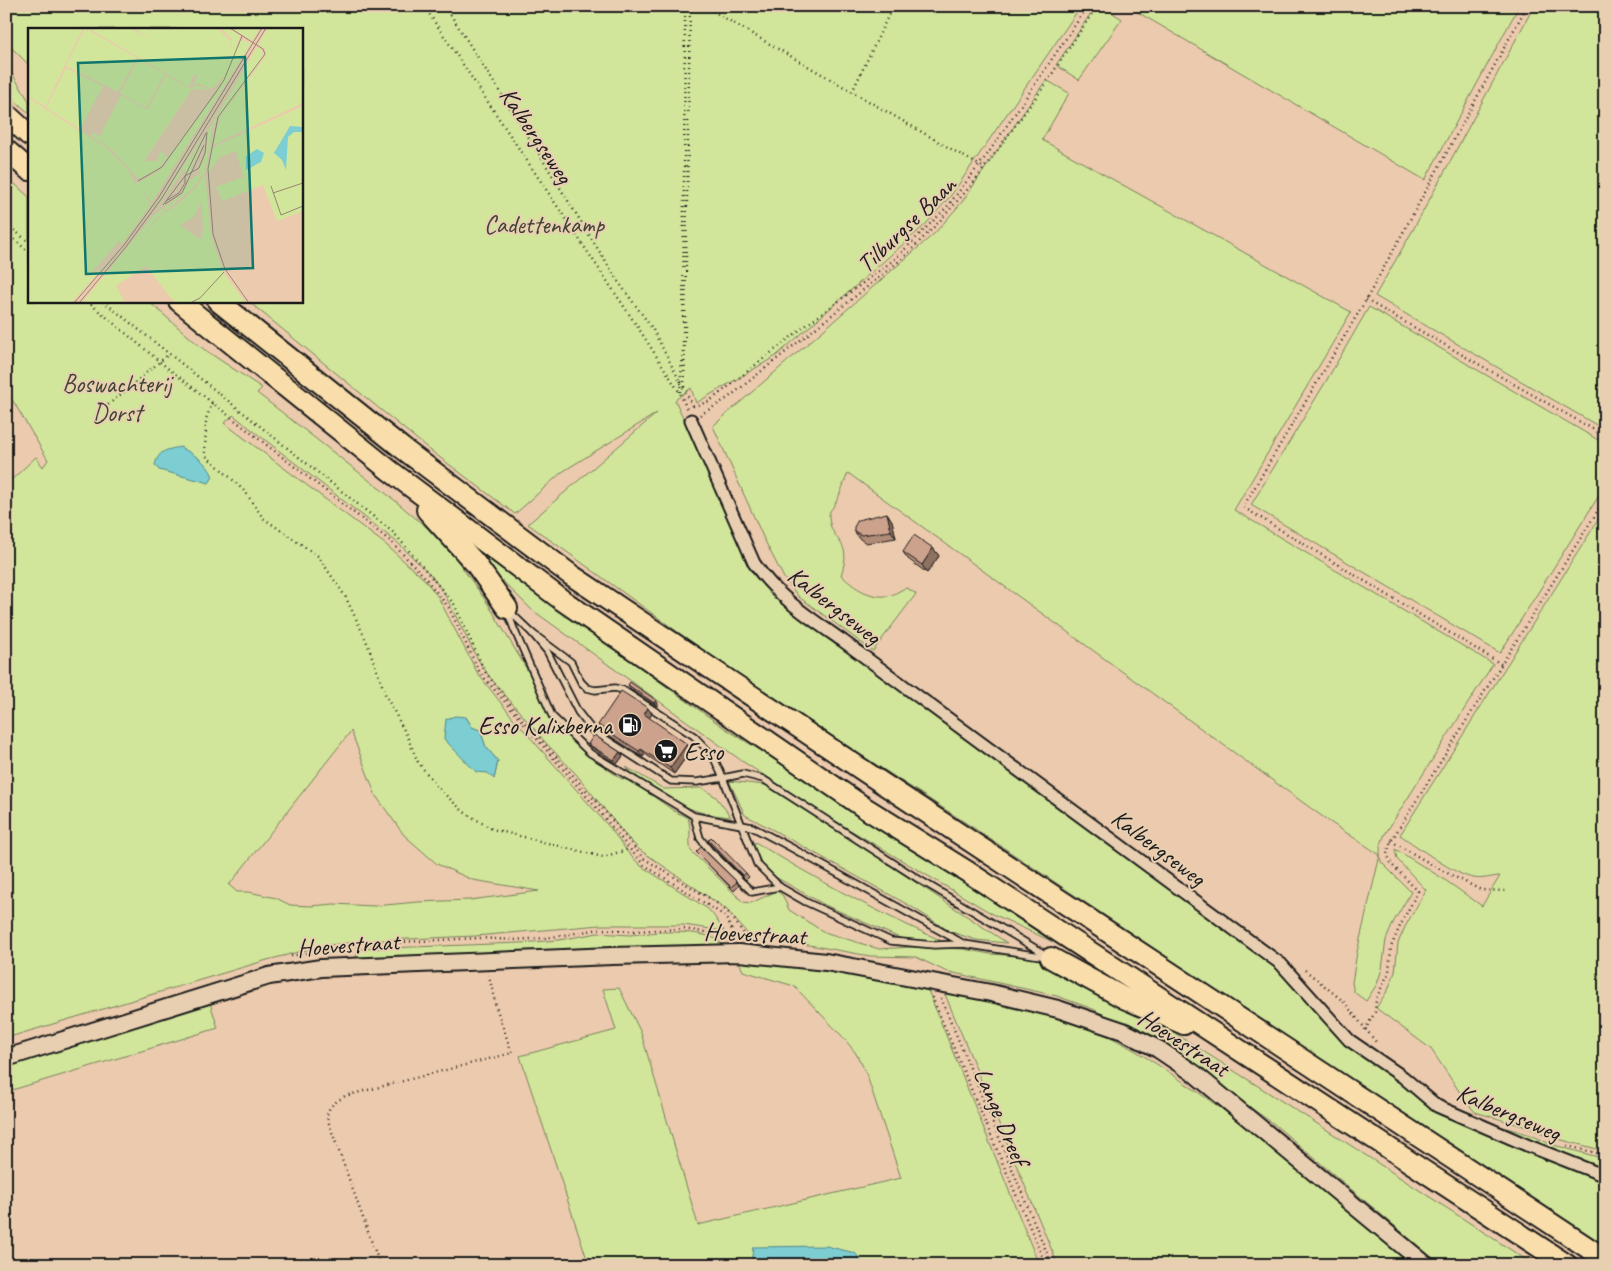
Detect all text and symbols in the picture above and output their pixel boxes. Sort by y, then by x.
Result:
inset map [28,28,302,302]
street label: Kalbergseweg [492,81,581,191]
street label: Tilburgse Baan [850,168,964,280]
park label: Cadettenkamp [484,209,606,241]
park label: Boswachterij Dorst [62,368,175,429]
street label: Kalbergseweg [781,559,888,653]
place label: Esso Kalixberna [478,710,614,742]
fuel station icon: Esso Kalixberna [617,712,643,738]
place label: Esso [684,736,724,768]
supermarket icon: Esso [653,738,679,764]
street label: Kalbergseweg [1105,802,1213,894]
street label: Hoevestraat [703,915,810,953]
street label: Hoevestraat [296,925,403,965]
street label: Hoevestraat [1132,1002,1237,1086]
street label: Lange Dreef [966,1063,1038,1174]
street label: Kalbergseweg [1452,1077,1567,1150]

